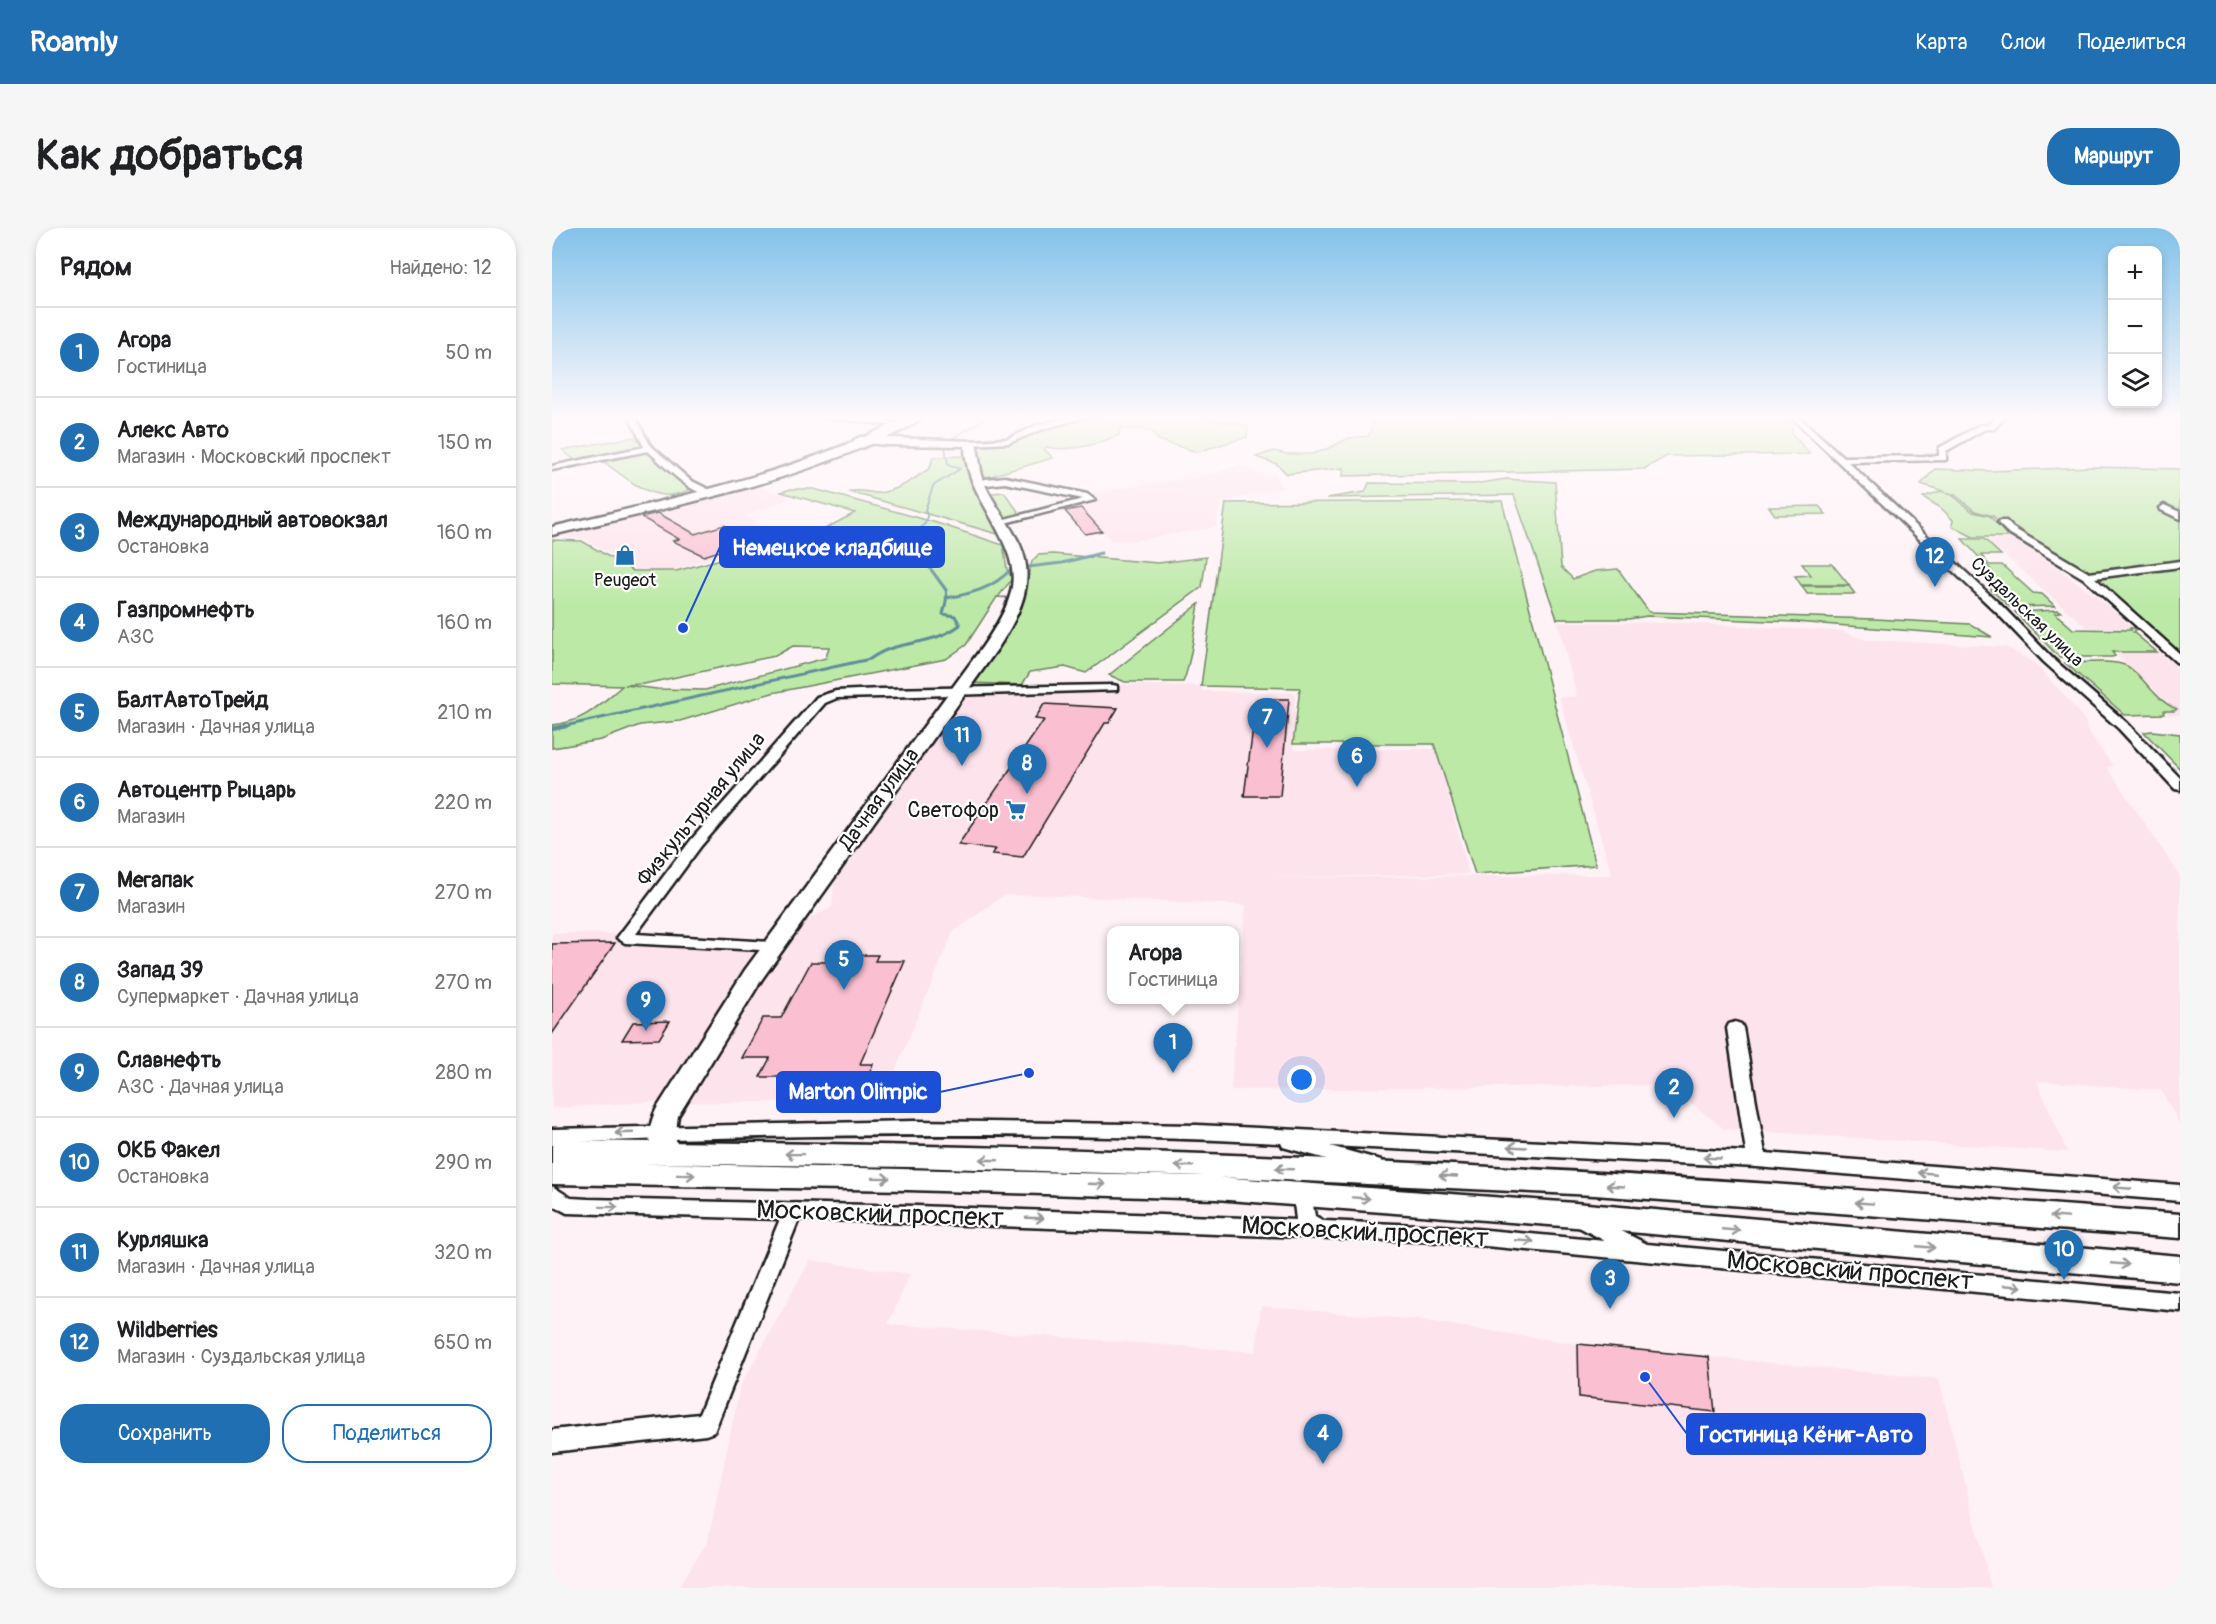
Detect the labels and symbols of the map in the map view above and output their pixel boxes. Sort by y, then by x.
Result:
callout: Немецкое кладбище [720,527,944,567]
text: Немецкое кладбище [732,534,933,562]
pin: 12 [1916,538,1954,587]
shop icon: Peugeot [613,543,637,567]
street label: Суздальская улица [1966,552,2088,672]
place label: Peugeot [594,569,657,592]
pin: 7 [1248,698,1286,748]
pin: 11 [942,716,982,766]
street label: Физкультурная улица [631,727,771,891]
pin: 6 [1338,738,1376,787]
street label: Дачная улица [832,743,925,856]
pin: 8 [1008,744,1046,794]
place label: Светофор [908,797,999,824]
supermarket icon: Светофор [1004,798,1028,822]
pin: 5 [824,940,864,990]
pin: 9 [626,982,665,1031]
pin: 1 [1154,1024,1192,1073]
your location [1287,1065,1316,1094]
pin: 2 [1654,1068,1694,1118]
callout: Marton Olimpic [777,1072,940,1112]
text: Marton Olimpic [788,1078,928,1106]
one-way arrow [615,1127,635,1139]
one-way arrow [1508,1142,1528,1153]
one-way arrow [785,1149,805,1160]
one-way arrow [1702,1152,1722,1163]
one-way arrow [980,1154,1000,1165]
one-way arrow [1175,1160,1195,1172]
one-way arrow [1275,1164,1295,1175]
one-way arrow [1918,1167,1938,1178]
one-way arrow [676,1169,696,1181]
one-way arrow [1439,1171,1459,1182]
one-way arrow [871,1172,891,1184]
one-way arrow [1087,1178,1107,1190]
one-way arrow [1606,1180,1625,1191]
one-way arrow [2112,1182,2132,1193]
one-way arrow [1351,1193,1371,1204]
street label: Московский проспект [756,1194,1004,1234]
one-way arrow [1855,1197,1875,1208]
one-way arrow [598,1202,618,1213]
street label: Московский проспект [1241,1210,1489,1254]
one-way arrow [2049,1211,2069,1222]
one-way arrow [1024,1213,1044,1224]
one-way arrow [1721,1224,1741,1235]
pin: 10 [2044,1230,2084,1280]
one-way arrow [1514,1236,1534,1247]
one-way arrow [1915,1242,1935,1253]
street label: Московский проспект [1725,1244,1975,1298]
one-way arrow [2109,1259,2129,1270]
pin: 3 [1590,1260,1630,1309]
one-way arrow [2002,1281,2022,1292]
pin: 4 [1304,1414,1342,1464]
callout: Гостиница Кёниг-Авто [1687,1414,1925,1454]
text: Гостиница Кёниг-Авто [1699,1421,1913,1449]

